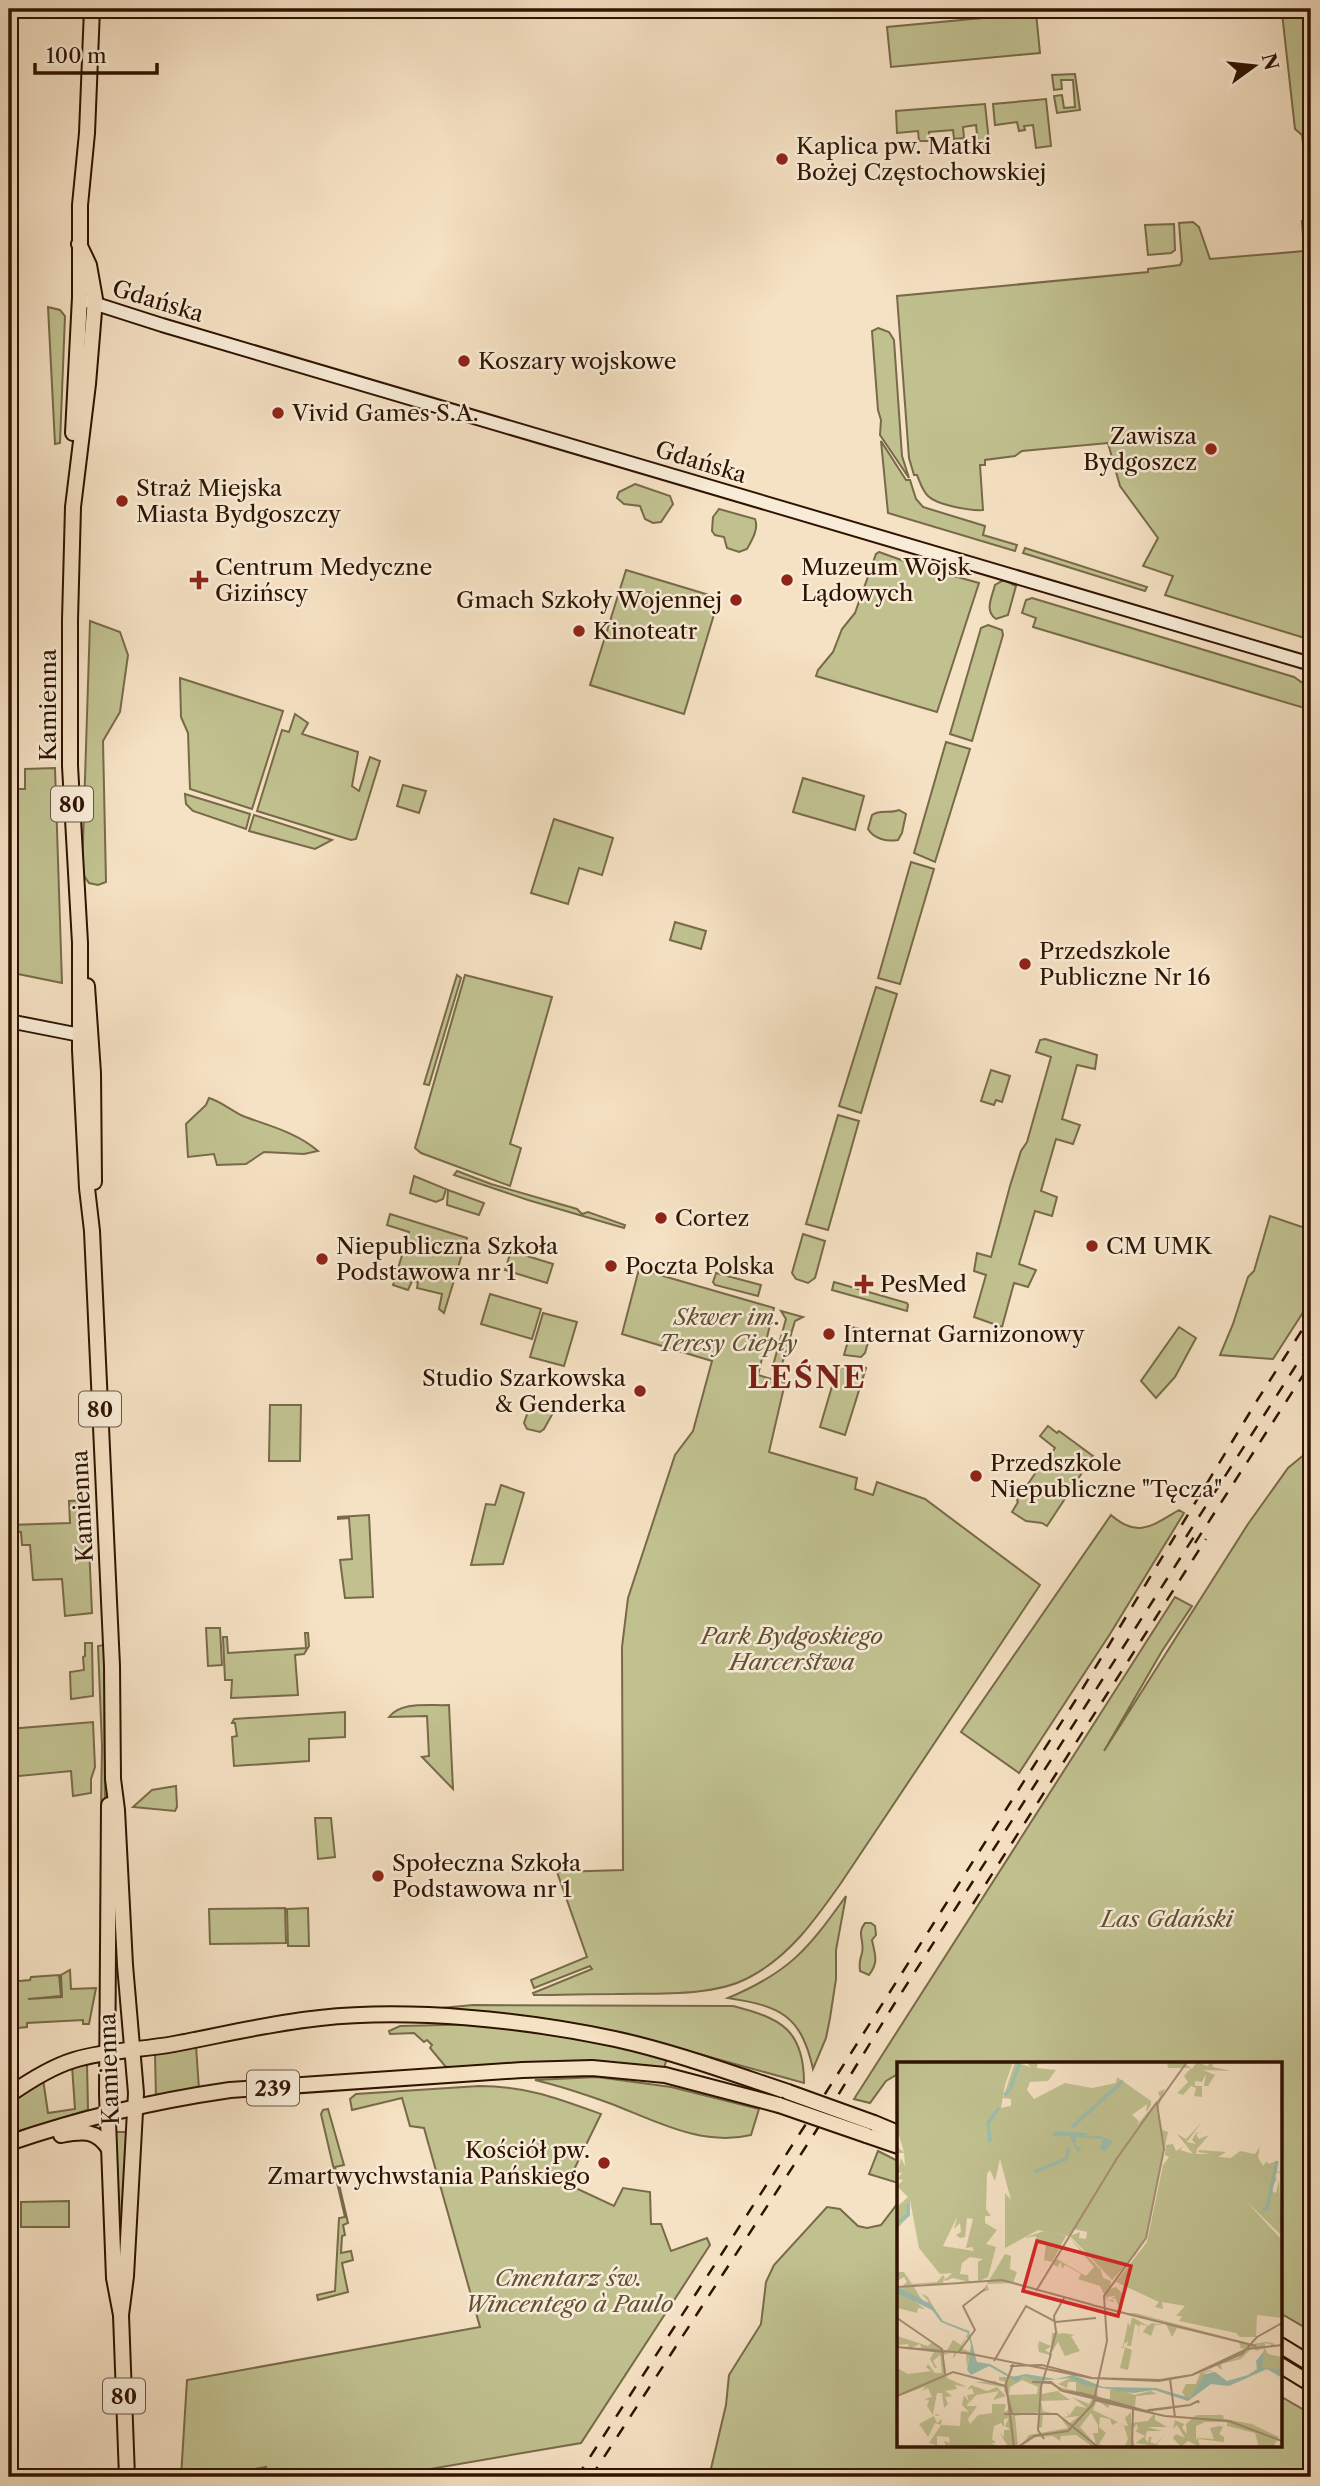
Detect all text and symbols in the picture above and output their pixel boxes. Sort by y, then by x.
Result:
scale bar [35,32,158,76]
north arrow [1218,32,1288,102]
text: 100 m [46,43,107,68]
text: N [1257,51,1283,73]
place label: Kaplica pw. Matki Bożej Częstochowskiej [796,132,1046,186]
marker: Kaplica pw. Matki Bożej Częstochowskiej [774,151,790,167]
street label: Gdańska [109,274,208,328]
place label: Koszary wojskowe [478,347,677,375]
marker: Koszary wojskowe [456,353,472,369]
place label: Vivid Games S.A. [291,399,479,427]
marker: Vivid Games S.A. [270,405,286,421]
place label: Zawisza Bydgoszcz [1083,422,1198,476]
street label: Gdańska [652,435,751,489]
marker: Zawisza Bydgoszcz [1203,441,1219,457]
place label: Straż Miejska Miasta Bydgoszczy [136,474,341,528]
marker: Straż Miejska Miasta Bydgoszczy [114,493,130,509]
place label: Centrum Medyczne Gizińscy [215,553,432,607]
place label: Muzeum Wojsk Lądowych [801,553,972,607]
marker: Centrum Medyczne Gizińscy [189,570,209,590]
marker: Muzeum Wojsk Lądowych [779,572,795,588]
place label: Gmach Szkoły Wojennej [456,586,722,614]
marker: Gmach Szkoły Wojennej [728,592,744,608]
place label: Kinoteatr [593,617,698,645]
marker: Kinoteatr [571,623,587,639]
street label: Kamienna [34,648,62,761]
road number: 80 [51,786,93,822]
place label: Przedszkole Publiczne Nr 16 [1039,937,1210,991]
marker: Przedszkole Publiczne Nr 16 [1017,956,1033,972]
place label: Cortez [675,1204,749,1232]
marker: Cortez [653,1210,669,1226]
place label: Niepubliczna Szkoła Podstawowa nr 1 [336,1232,559,1286]
place label: CM UMK [1106,1232,1213,1260]
marker: CM UMK [1084,1238,1100,1254]
marker: Niepubliczna Szkoła Podstawowa nr 1 [314,1251,330,1267]
place label: Poczta Polska [625,1252,775,1280]
marker: Poczta Polska [603,1258,619,1274]
place label: PesMed [880,1270,967,1298]
marker: PesMed [854,1274,874,1294]
park label: Skwer im. Teresy Ciepły [658,1303,798,1357]
place label: Internat Garnizonowy [843,1320,1085,1348]
marker: Internat Garnizonowy [821,1326,837,1342]
district label: LEŚNE [747,1359,867,1396]
place label: Studio Szarkowska & Genderka [422,1364,627,1418]
marker: Studio Szarkowska & Genderka [632,1383,648,1399]
road number: 80 [79,1392,121,1426]
street label: Kamienna [65,1448,99,1563]
place label: Przedszkole Niepubliczne "Tęcza" [990,1449,1222,1503]
marker: Przedszkole Niepubliczne "Tęcza" [968,1468,984,1484]
park label: Park Bydgoskiego Harcerstwa [699,1622,883,1676]
place label: Społeczna Szkoła Podstawowa nr 1 [392,1849,582,1903]
marker: Społeczna Szkoła Podstawowa nr 1 [370,1868,386,1884]
park label: Las Gdański [1099,1905,1235,1933]
street label: Kamienna [93,2012,125,2126]
inset map [897,2062,1282,2448]
road number: 239 [247,2070,299,2106]
place label: Kościół pw. Zmartwychwstania Pańskiego [267,2136,590,2190]
marker: Kościół pw. Zmartwychwstania Pańskiego [596,2155,612,2171]
park label: Cmentarz św. Wincentego à Paulo [465,2264,674,2318]
road number: 80 [103,2378,145,2414]

